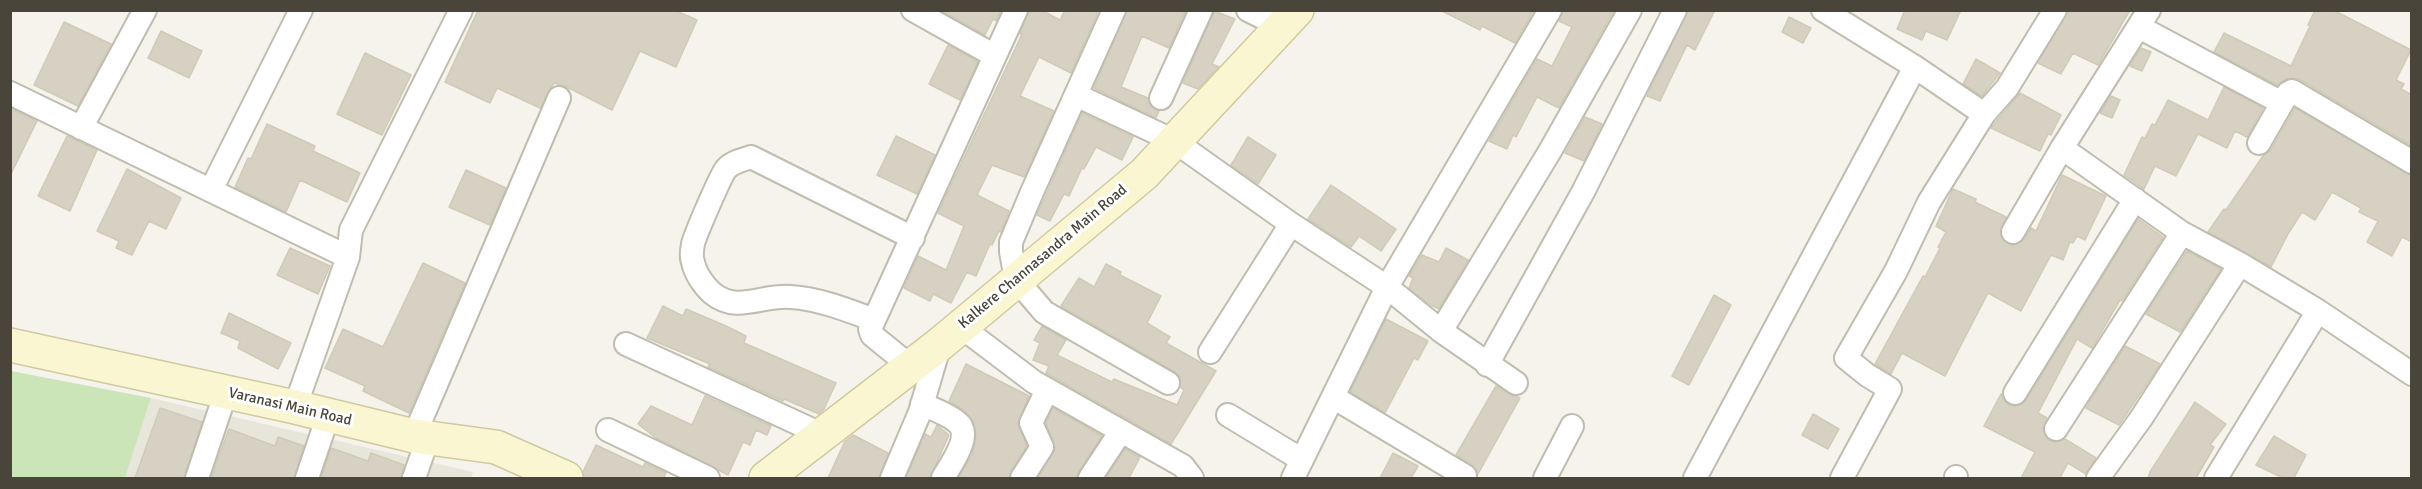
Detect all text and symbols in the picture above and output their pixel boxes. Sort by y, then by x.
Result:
street label: Kalkere Channasandra Main Road [955,181,1131,333]
street label: Varanasi Main Road [227,384,353,430]

